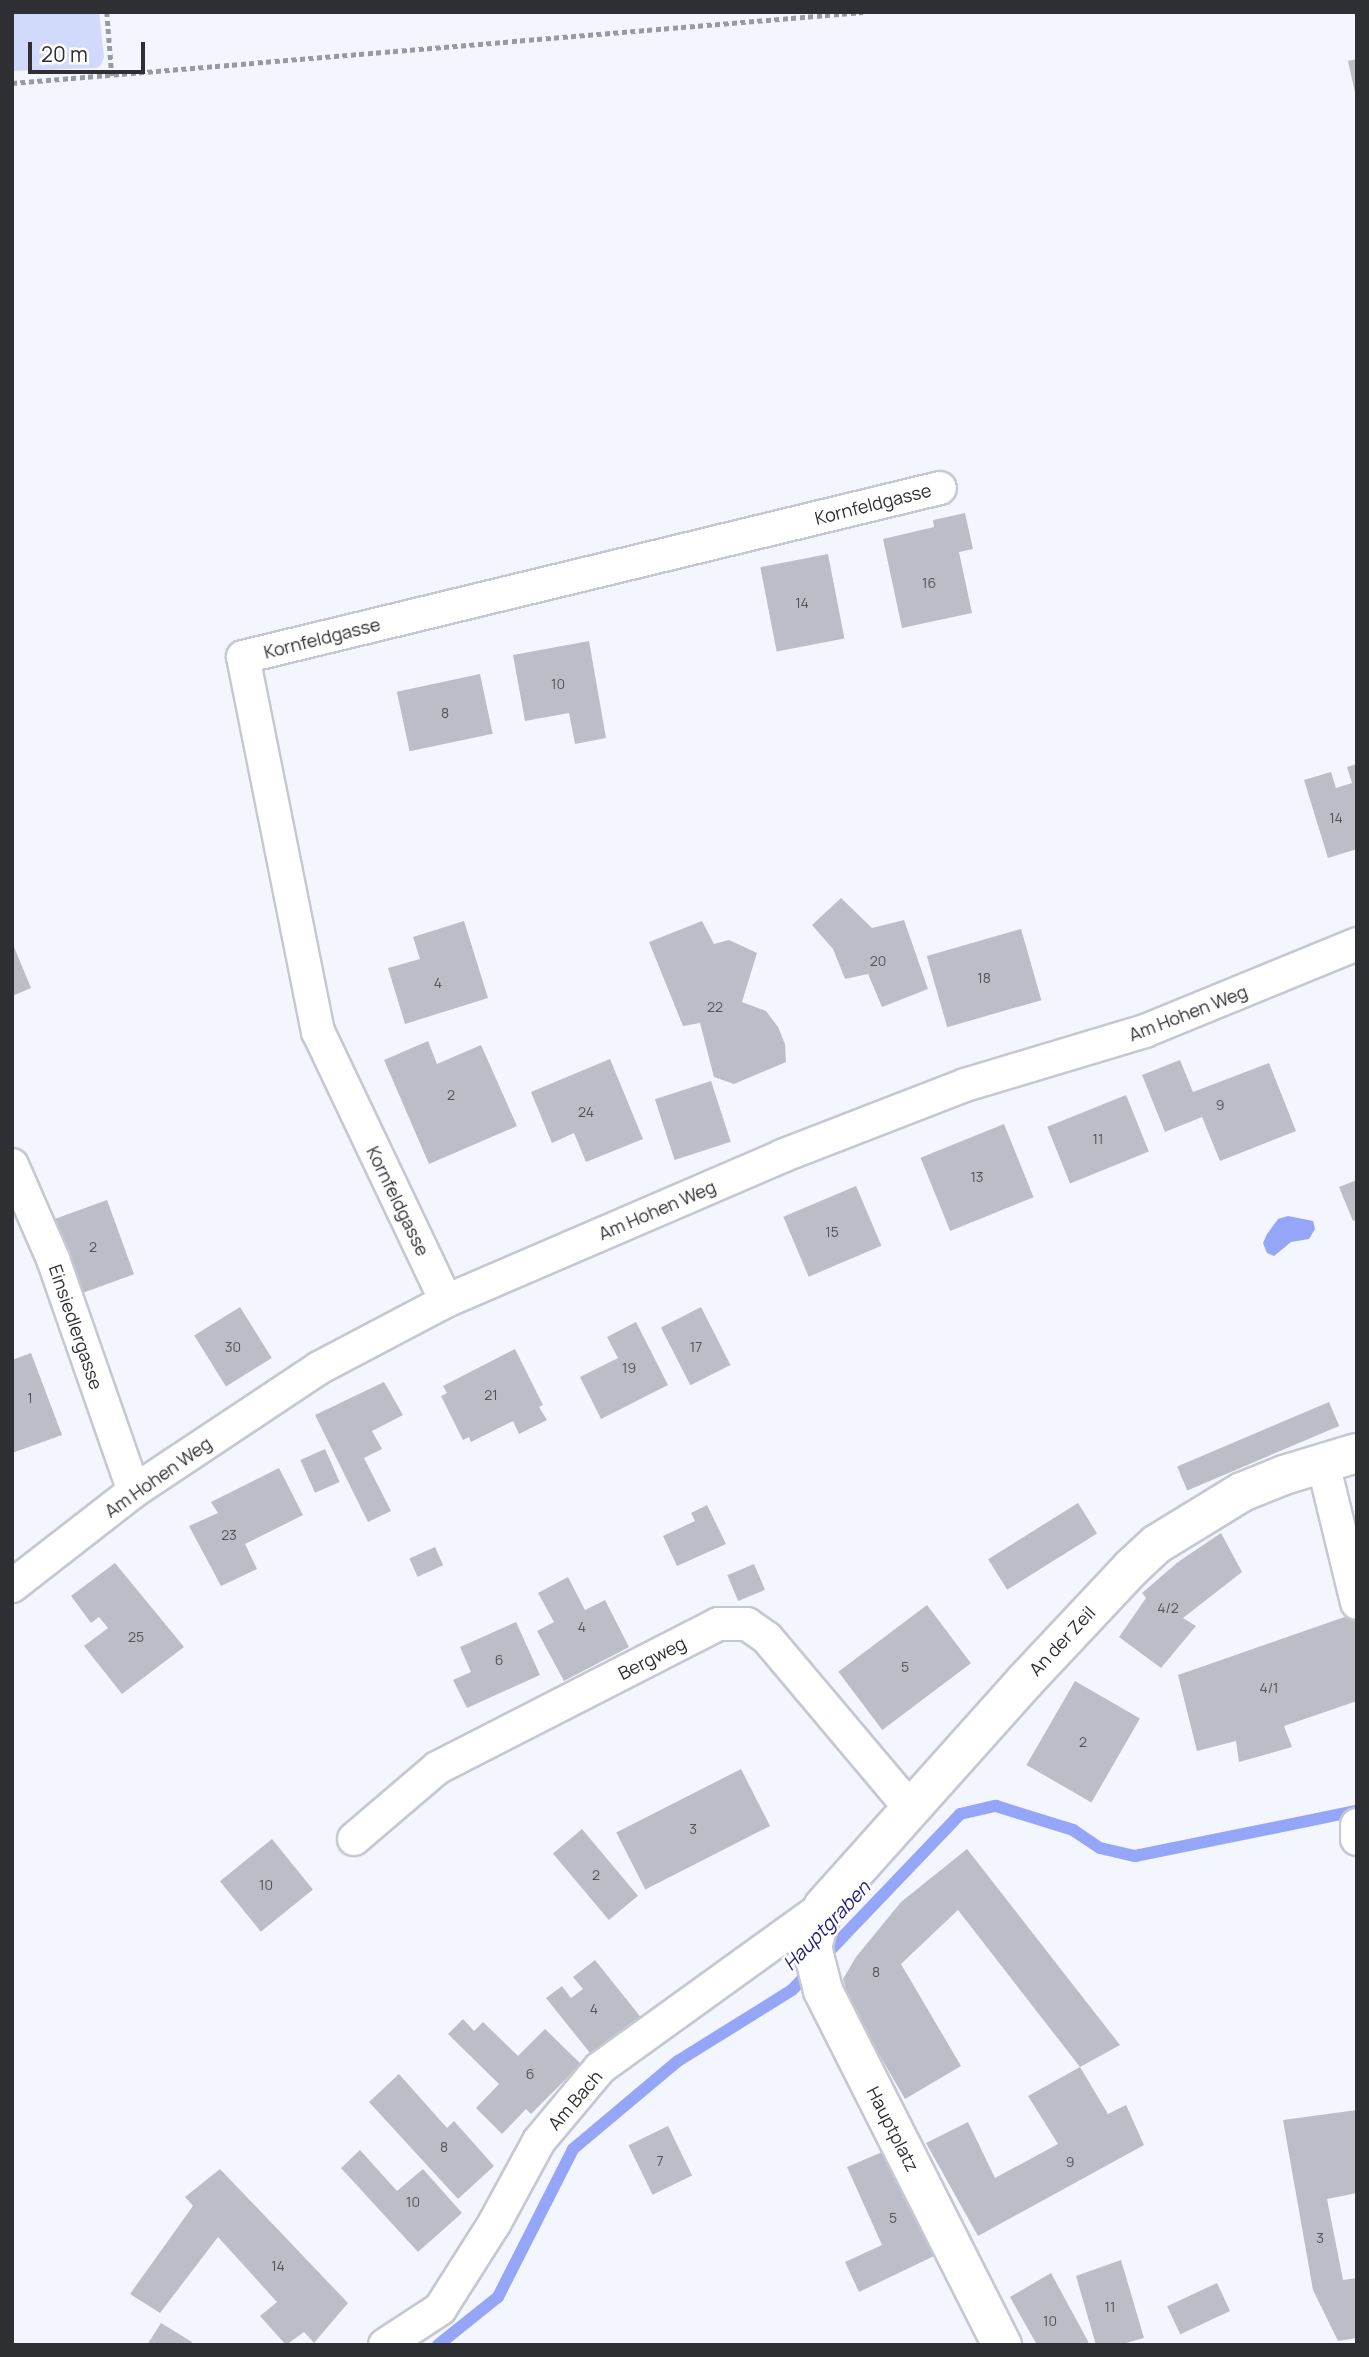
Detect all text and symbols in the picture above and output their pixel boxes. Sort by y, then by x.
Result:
scale bar [32,28,149,72]
text: 20 m [41,40,88,68]
street label: Kornfeldgasse [813,479,933,529]
house number: 16 [922,575,936,591]
house number: 14 [795,595,809,611]
street label: Kornfeldgasse [262,613,382,663]
house number: 10 [551,676,565,692]
house number: 8 [441,705,449,721]
house number: 14 [1329,810,1343,826]
house number: 20 [870,953,886,969]
house number: 18 [977,970,991,986]
house number: 4 [434,975,442,991]
street label: Am Hohen Weg [1126,980,1250,1046]
house number: 22 [707,999,723,1015]
house number: 2 [447,1087,455,1103]
house number: 9 [1216,1097,1224,1113]
house number: 24 [578,1104,594,1120]
house number: 11 [1093,1131,1103,1147]
street label: Kornfeldgasse [362,1143,434,1259]
house number: 13 [970,1169,984,1185]
street label: Am Hohen Weg [595,1176,719,1244]
house number: 15 [825,1224,839,1240]
house number: 2 [89,1239,97,1255]
street label: Einsiedlergasse [44,1262,108,1392]
house number: 30 [225,1339,241,1355]
house number: 17 [690,1339,702,1355]
house number: 19 [622,1360,636,1376]
house number: 21 [484,1387,498,1403]
house number: 1 [27,1390,33,1406]
street label: Am Hohen Weg [100,1432,216,1522]
house number: 23 [221,1527,237,1543]
house number: 4/2 [1157,1600,1179,1616]
street label: An der Zeil [1024,1602,1100,1680]
house number: 4 [578,1619,586,1635]
house number: 25 [128,1629,144,1645]
street label: Bergweg [615,1632,689,1684]
house number: 6 [495,1652,503,1668]
house number: 5 [901,1659,909,1675]
house number: 4/1 [1259,1680,1279,1696]
house number: 2 [1079,1734,1087,1750]
house number: 3 [689,1821,697,1837]
house number: 2 [592,1867,600,1883]
house number: 10 [259,1877,273,1893]
water label: Hauptgraben [779,1877,875,1975]
house number: 8 [872,1964,880,1980]
house number: 4 [590,2001,598,2017]
house number: 6 [526,2066,534,2082]
street label: Am Bach [543,2066,607,2134]
street label: Hauptplatz [862,2083,924,2175]
house number: 8 [440,2139,448,2155]
house number: 7 [656,2153,664,2169]
house number: 9 [1066,2154,1074,2170]
house number: 10 [406,2194,420,2210]
house number: 5 [889,2210,897,2226]
house number: 3 [1316,2230,1324,2246]
house number: 14 [271,2258,285,2274]
house number: 11 [1105,2299,1115,2315]
house number: 10 [1043,2313,1057,2329]

